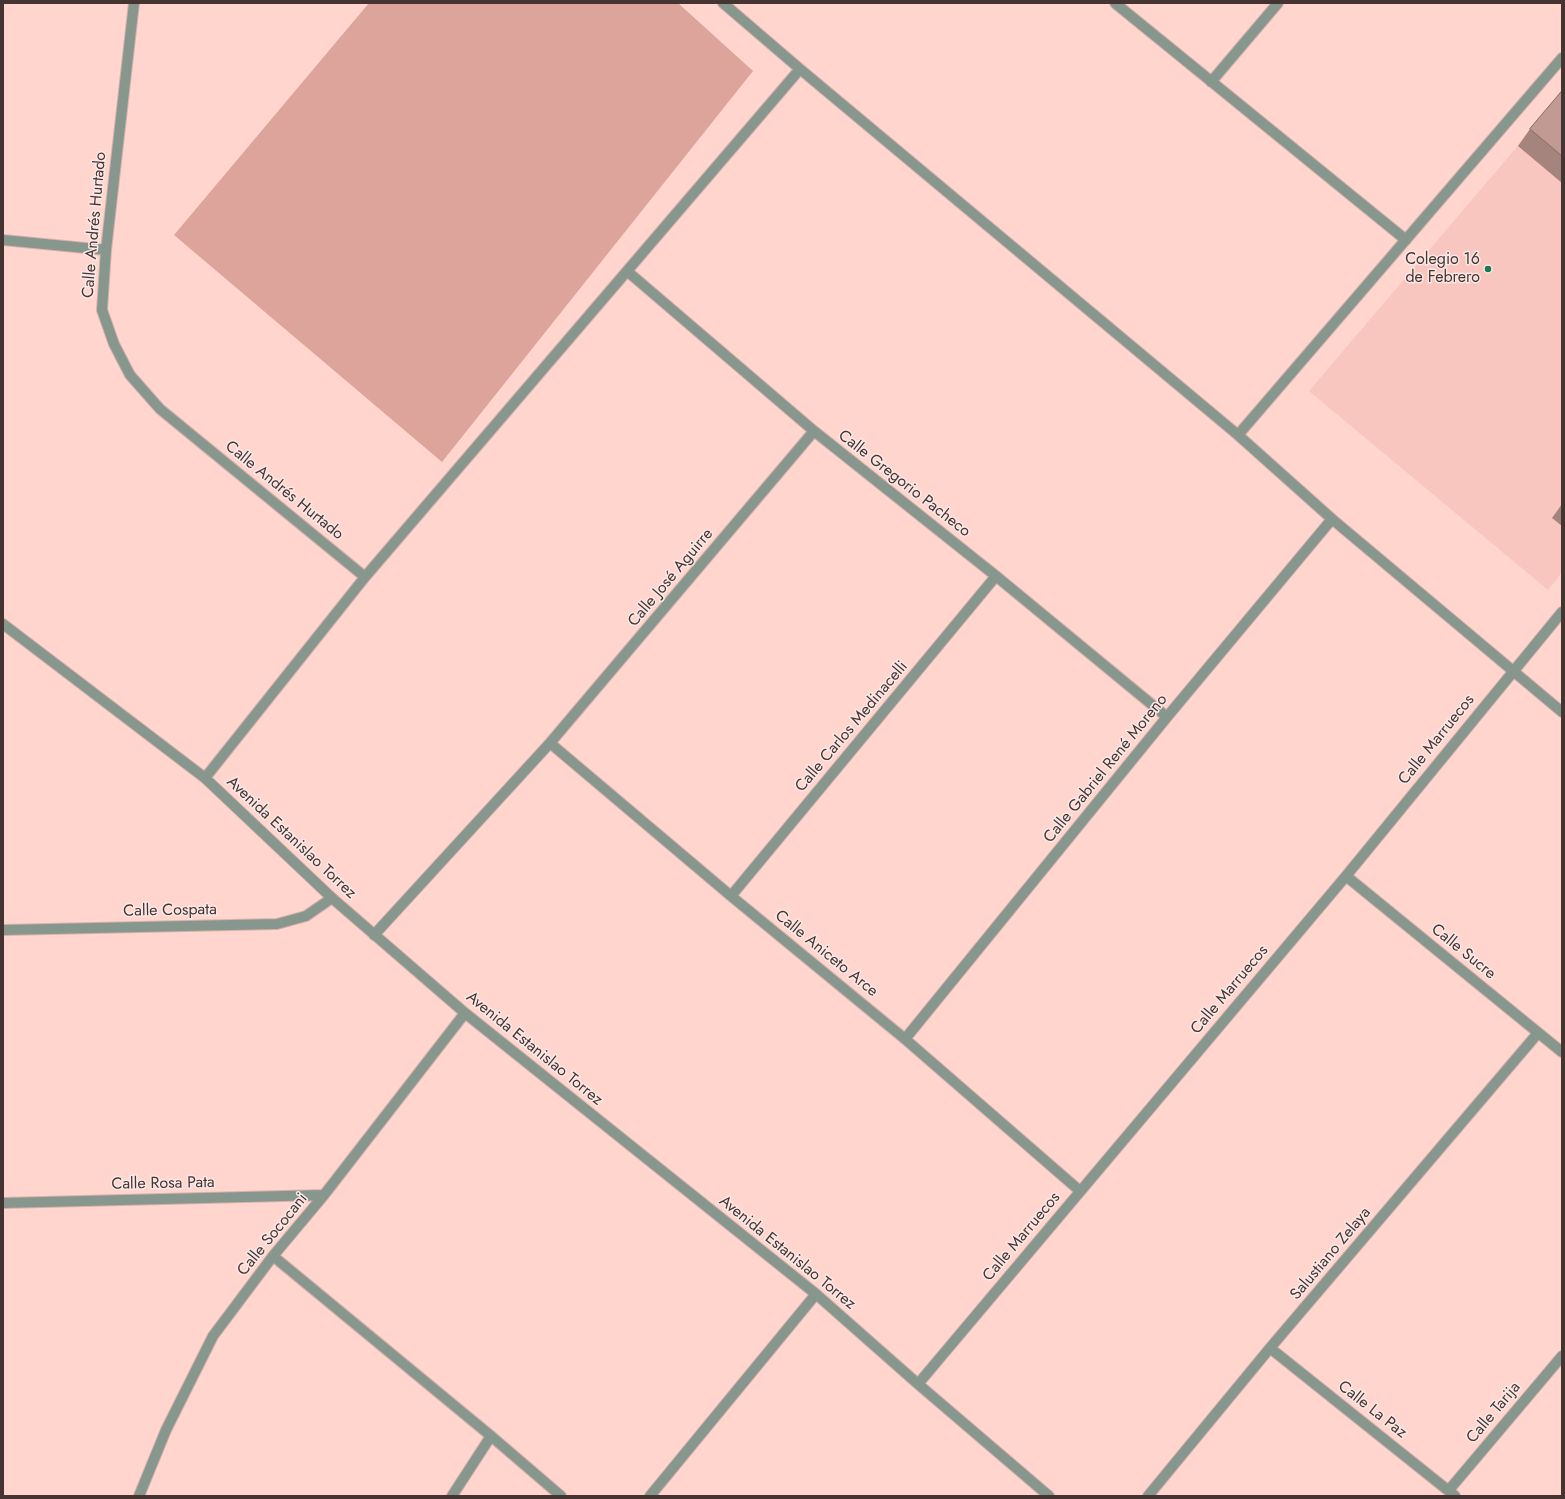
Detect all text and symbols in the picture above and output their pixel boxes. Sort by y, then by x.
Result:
street label: Calle Andrés Hurtado [79,151,111,299]
place label: Colegio 16 de Febrero [1405,250,1480,288]
marker: Colegio 16 de Febrero [1483,264,1493,274]
street label: Calle Gregorio Pacheco [834,426,974,542]
street label: Calle Andrés Hurtado [221,437,347,545]
street label: Calle José Aguirre [624,525,718,631]
street label: Calle Carlos Medinacelli [792,658,912,796]
street label: Calle Gabriel René Moreno [1040,691,1172,847]
street label: Calle Marruecos [1395,691,1479,789]
street label: Avenida Estanislao Torrez [222,773,360,903]
street label: Calle Cospata [123,901,217,921]
street label: Calle Aniceto Arce [771,907,881,1001]
street label: Calle Sucre [1427,920,1499,984]
street label: Calle Marruecos [1187,942,1273,1038]
street label: Avenida Estanislao Torrez [462,988,606,1110]
street label: Calle Rosa Pata [111,1174,215,1194]
street label: Calle Marruecos [979,1189,1065,1285]
street label: Calle Sococani [234,1190,312,1280]
street label: Avenida Estanislao Torrez [715,1192,859,1314]
street label: Salustiano Zelaya [1287,1204,1375,1304]
street label: Calle La Paz [1334,1377,1410,1443]
street label: Calle Tarija [1463,1379,1525,1447]

